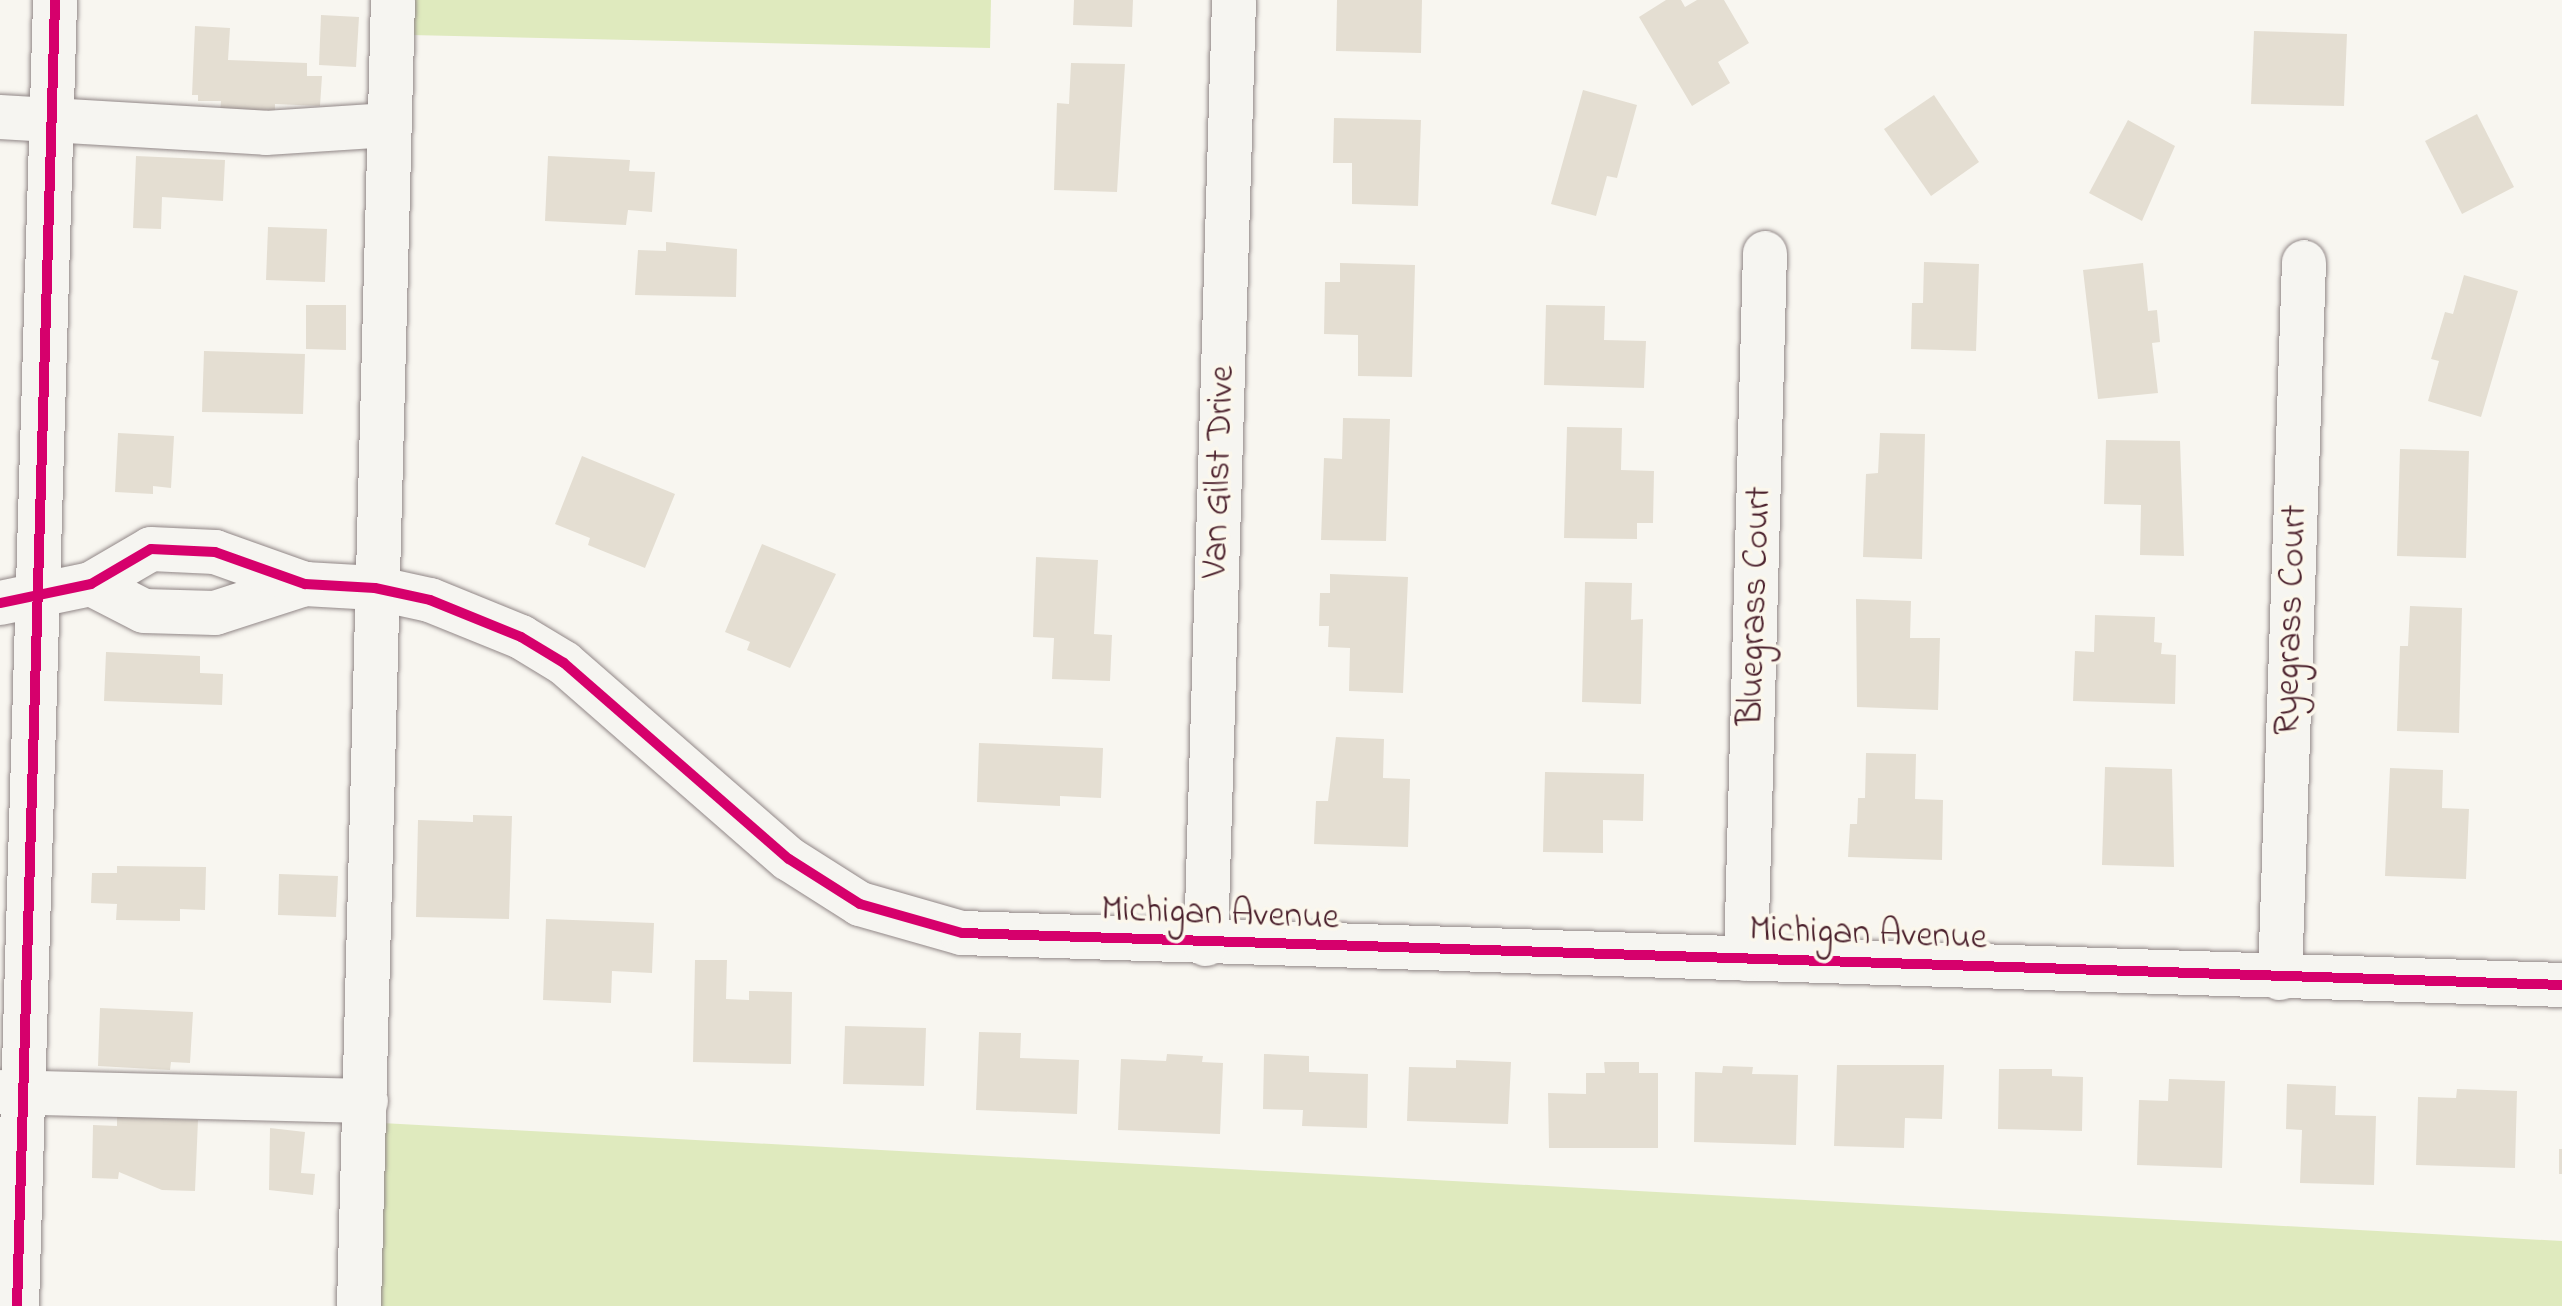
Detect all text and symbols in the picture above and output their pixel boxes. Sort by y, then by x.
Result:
street label: Van Gilst Drive [1195,365,1245,579]
street label: Bluegrass Court [1730,486,1782,726]
street label: Ryegrass Court [2266,504,2318,736]
street label: Michigan Avenue [1100,889,1340,941]
street label: Michigan Avenue [1748,909,1988,961]

